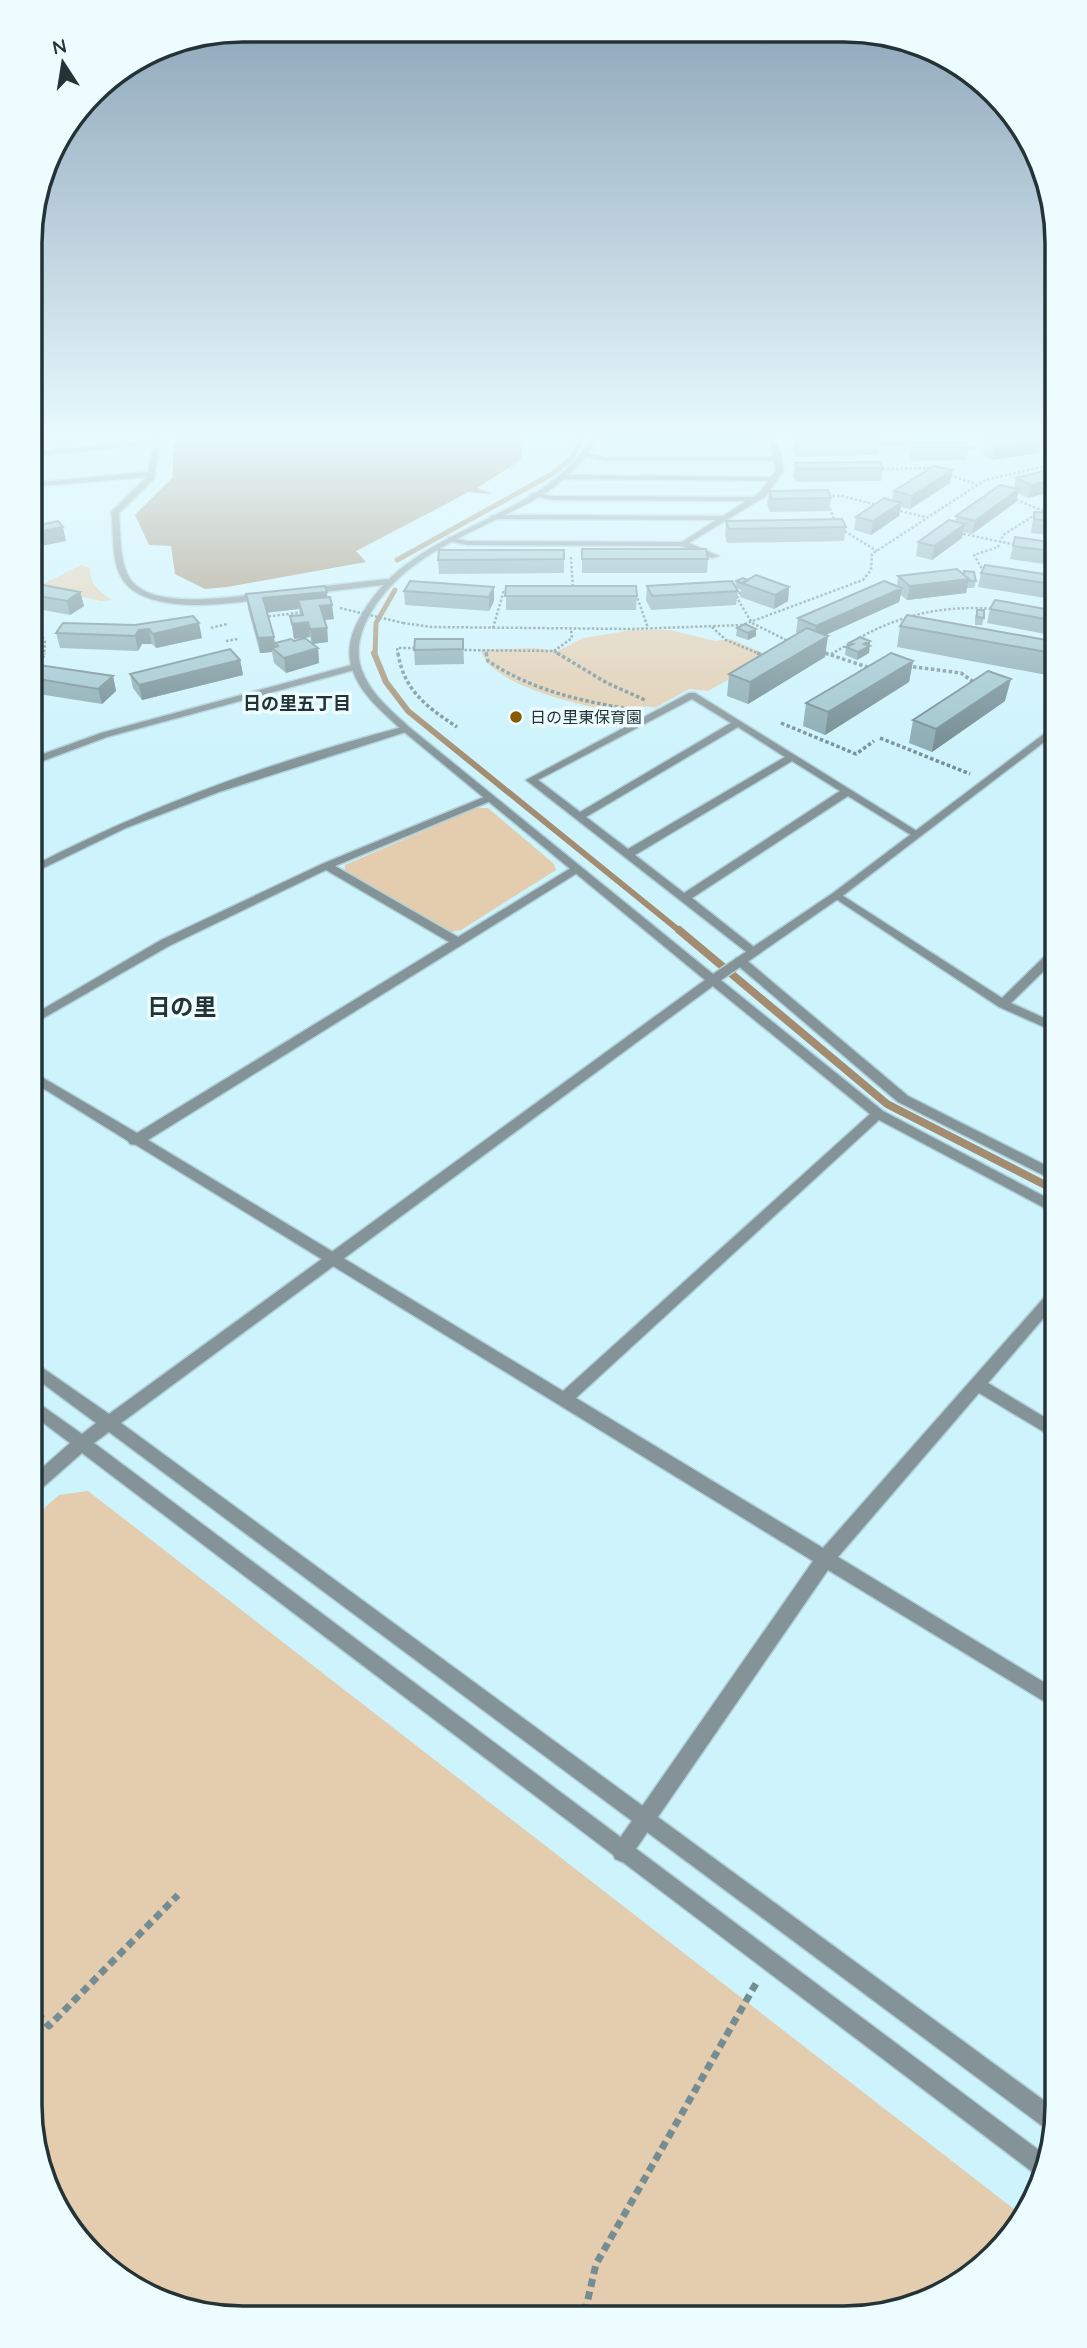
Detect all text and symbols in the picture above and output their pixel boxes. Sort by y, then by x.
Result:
north arrow [28,28,98,98]
text: N [50,33,69,60]
district label: 日の里五丁目 [243,692,351,715]
place label: 日の里東保育園 [530,707,642,727]
marker: 日の里東保育園 [508,709,524,725]
district label: 日の里 [148,992,217,1021]

